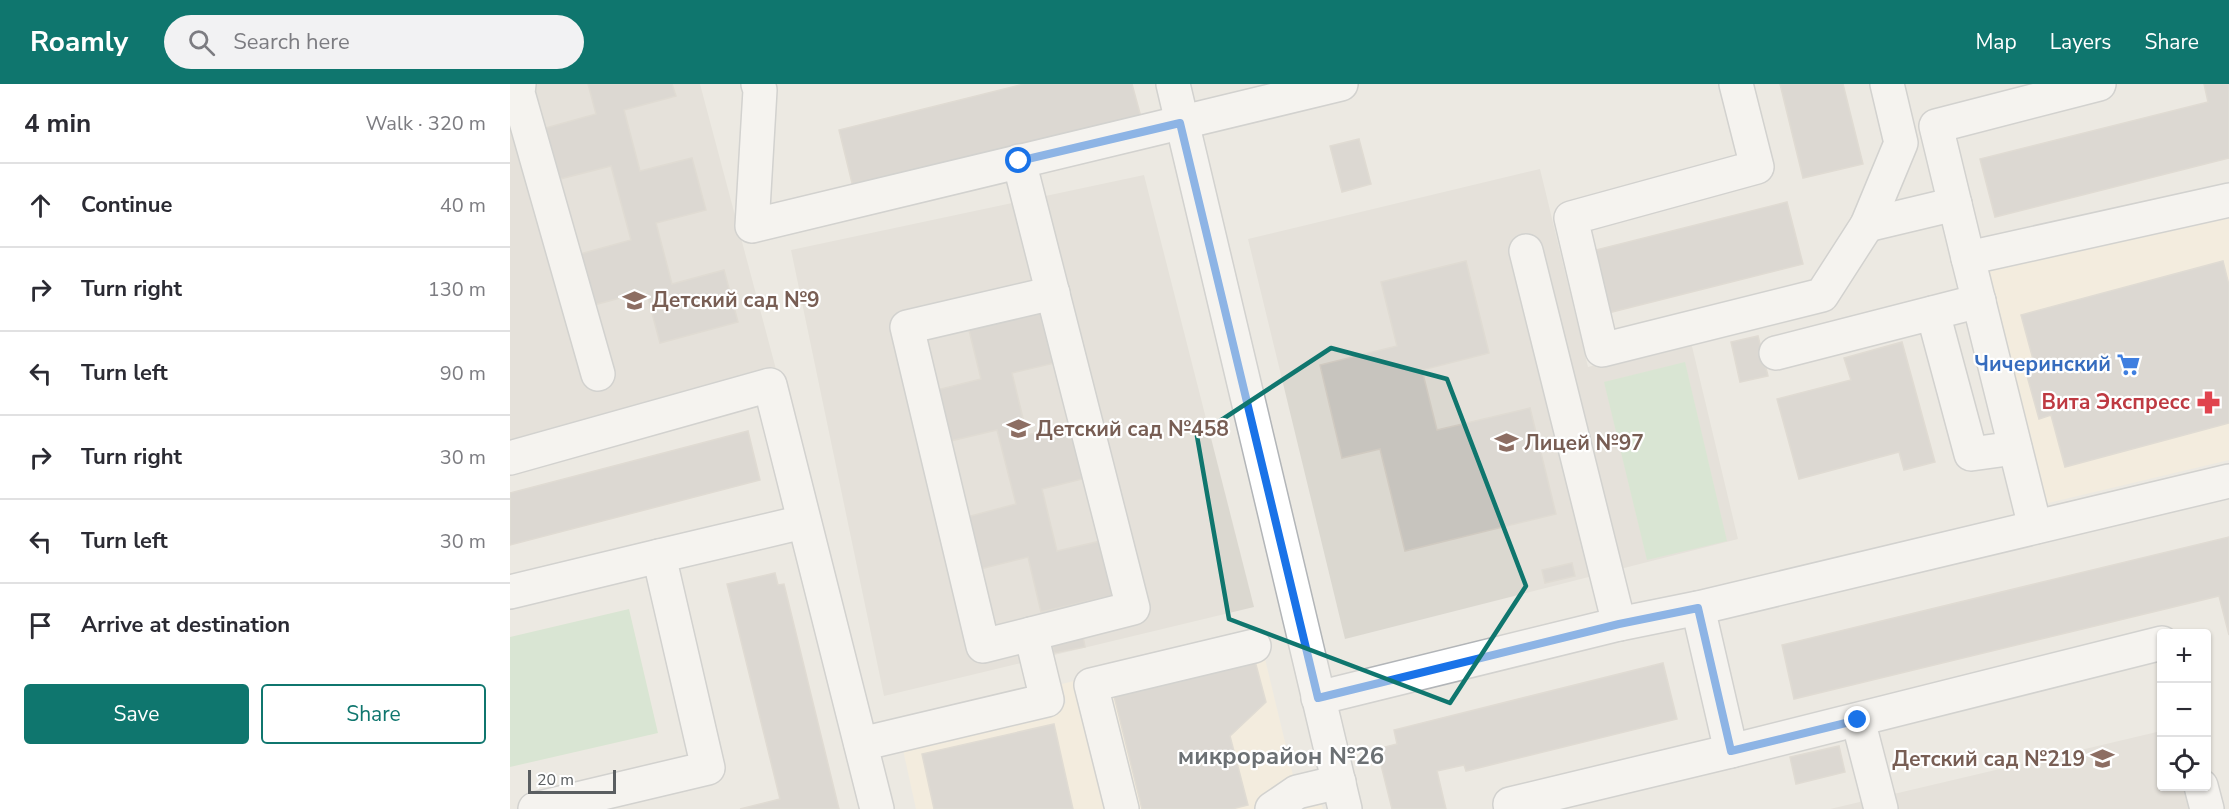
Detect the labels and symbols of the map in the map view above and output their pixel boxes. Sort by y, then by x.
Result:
route start [1005,147,1031,173]
place label: Детский сад №9 [652,286,820,314]
school or university icon: Детский сад №9 [621,287,647,313]
place label: Чичеринский [1974,350,2111,378]
supermarket icon: Чичеринский [2116,351,2142,377]
place label: Вита Экспресс [2042,388,2190,416]
pharmacy icon: Вита Экспресс [2195,389,2221,415]
place label: Детский сад №458 [1036,415,1229,443]
school or university icon: Детский сад №458 [1005,416,1031,442]
place label: Лицей №97 [1524,429,1644,457]
school or university icon: Лицей №97 [1493,430,1519,456]
route end [1844,706,1870,732]
district label: микрорайон №26 [1178,740,1384,772]
place label: Детский сад №219 [1892,745,2085,773]
school or university icon: Детский сад №219 [2090,746,2116,772]
scale bar [528,767,616,794]

